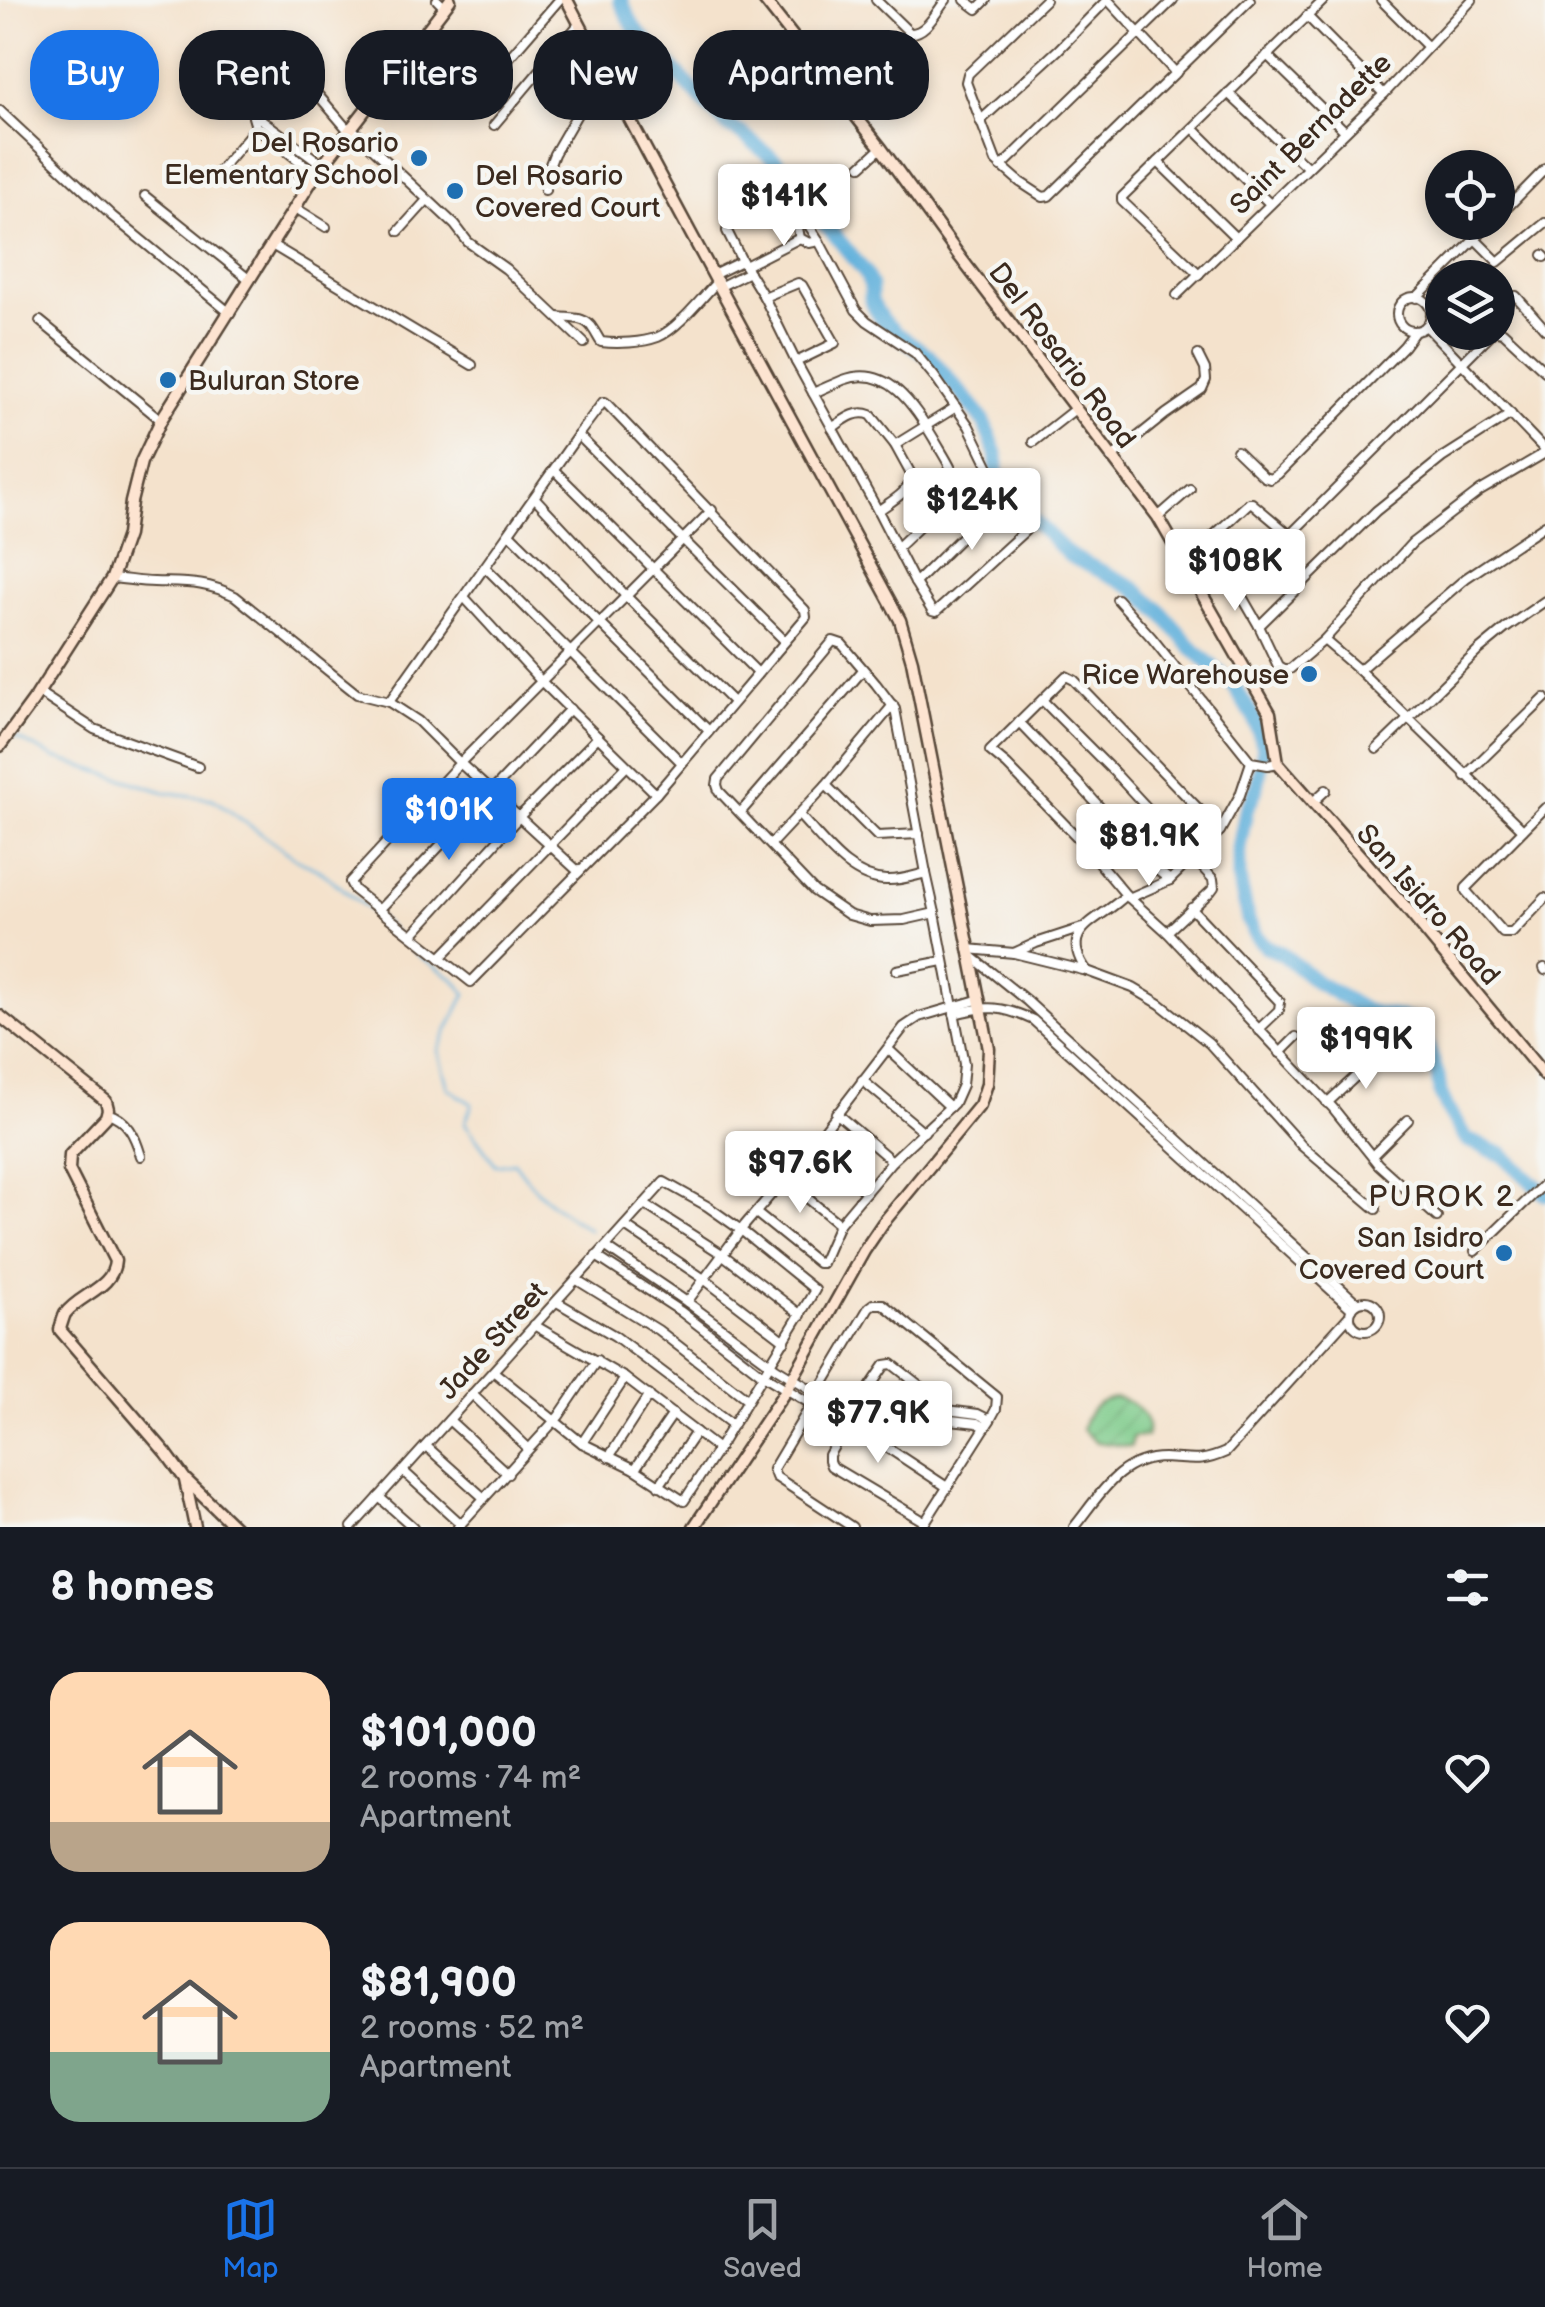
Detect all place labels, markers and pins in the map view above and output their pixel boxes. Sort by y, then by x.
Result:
place label: Del Rosario Elementary School [164,127,399,192]
marker: Del Rosario Elementary School [408,147,430,169]
place label: Del Rosario Covered Court [475,160,661,225]
pin: $141K [714,164,854,249]
marker: Del Rosario Covered Court [444,180,466,202]
place label: Buluran Store [188,365,360,398]
marker: Buluran Store [157,369,179,391]
pin: $124K [902,468,1042,553]
pin: $108K [1165,529,1305,614]
place label: Rice Warehouse [1081,659,1289,692]
marker: Rice Warehouse [1298,663,1320,685]
pin: $101K [379,778,519,863]
pin: $81.9K [1068,804,1230,889]
pin: $199K [1296,1007,1436,1092]
pin: $97.6K [719,1131,881,1216]
place label: San Isidro Covered Court [1299,1222,1484,1287]
marker: San Isidro Covered Court [1493,1242,1515,1264]
pin: $77.9K [797,1381,959,1466]

